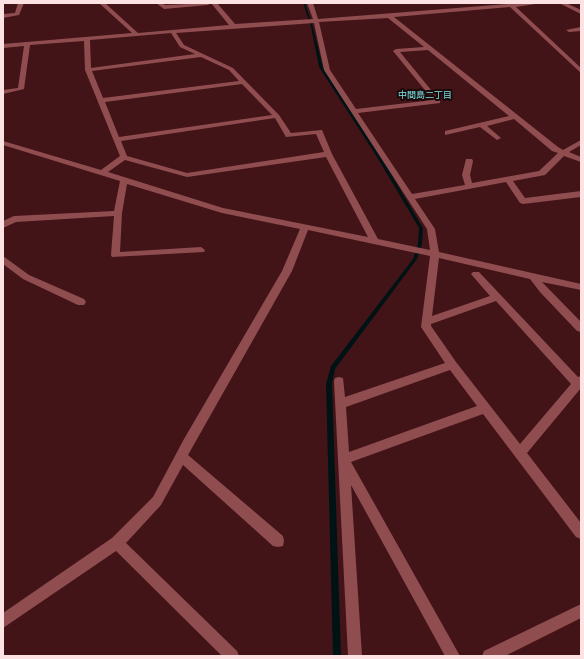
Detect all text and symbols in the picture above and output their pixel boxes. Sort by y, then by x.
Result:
district label: 中間島二丁目 [398,90,452,100]

